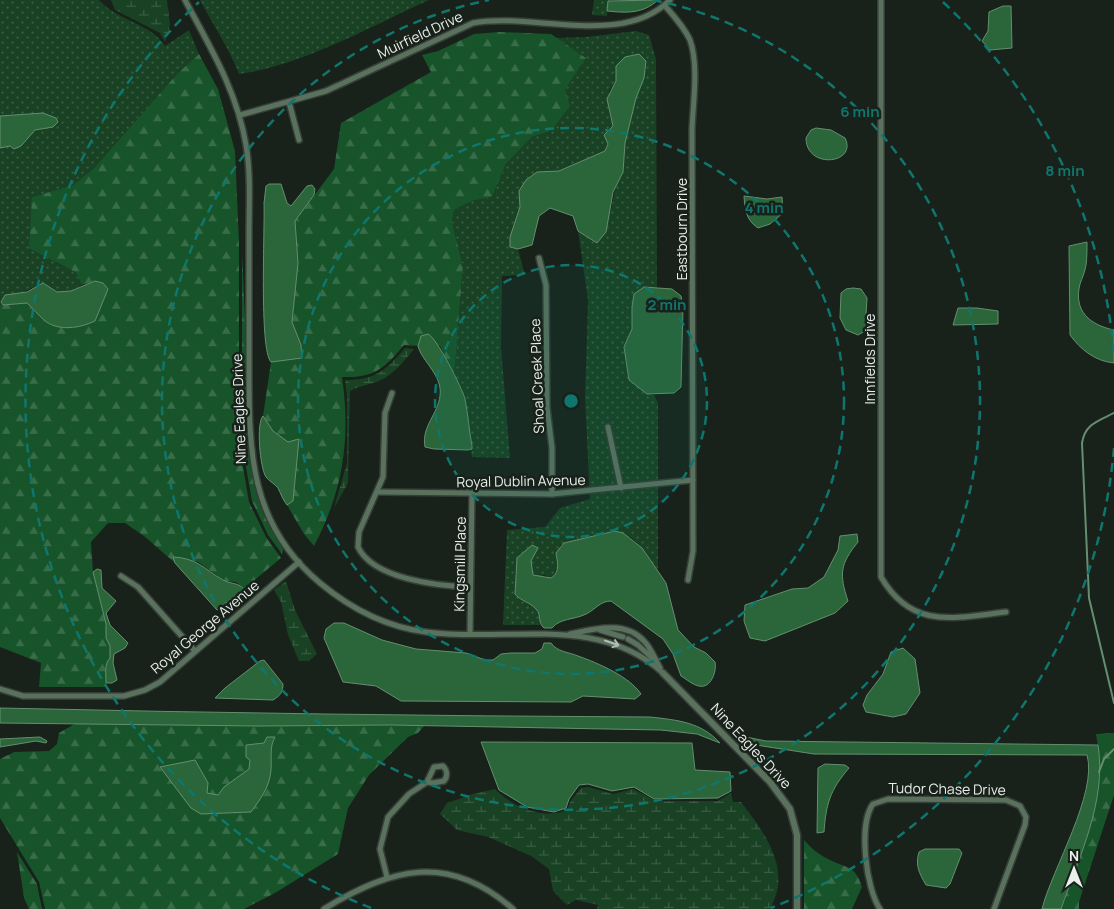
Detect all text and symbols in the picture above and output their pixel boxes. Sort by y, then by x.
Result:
street label: Muirfield Drive [374,6,466,63]
text: 6 min [840,101,880,122]
text: 8 min [1045,160,1085,181]
street label: Eastbourn Drive [672,178,691,280]
text: 4 min [744,197,784,218]
text: 2 min [647,294,687,315]
street label: Innfields Drive [860,314,879,404]
street label: Shoal Creek Place [525,318,548,434]
street label: Nine Eagles Drive [227,353,250,465]
centre of rings [562,392,580,410]
street label: Royal Dublin Avenue [456,470,586,491]
street label: Kingsmill Place [449,516,470,612]
street label: Royal George Avenue [146,576,263,678]
one-way arrow [604,639,620,648]
street label: Nine Eagles Drive [707,699,796,793]
street label: Tudor Chase Drive [888,778,1006,799]
north arrow [1049,844,1099,894]
text: N [1069,846,1079,865]

